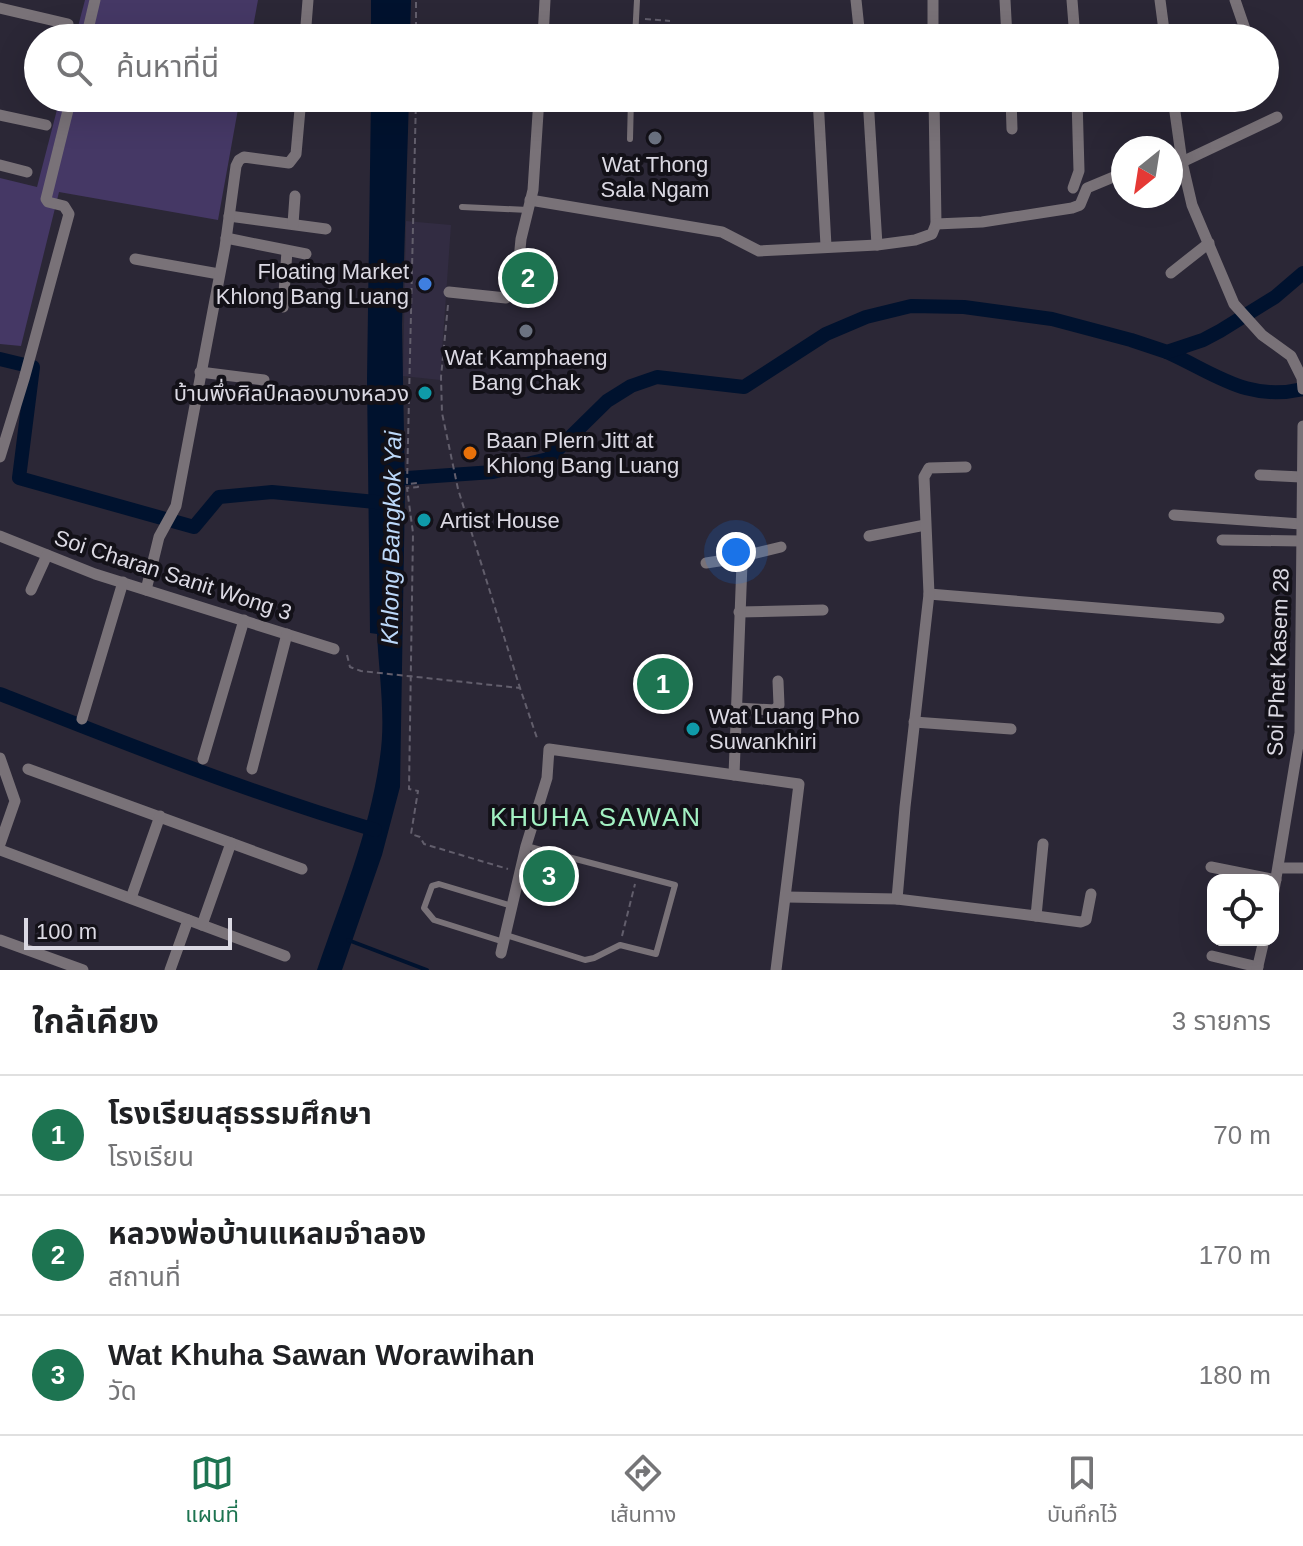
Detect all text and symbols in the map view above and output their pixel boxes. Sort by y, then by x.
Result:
search box [24,24,1279,112]
icon: search [52,46,96,90]
text: ค้นหาที่นี่ [116,50,219,83]
marker: Wat Thong Sala Ngam [646,129,664,147]
north arrow [1111,136,1183,208]
place label: Wat Thong Sala Ngam [601,152,709,202]
pin: 2 [502,248,554,308]
place label: Floating Market Khlong Bang Luang [216,259,409,309]
marker: Floating Market Khlong Bang Luang [416,275,434,293]
marker: Wat Kamphaeng Bang Chak [517,322,535,340]
place label: Wat Kamphaeng Bang Chak [444,345,608,395]
place label: บ้านพึ่งศิลป์คลองบางหลวง [174,378,409,406]
marker: บ้านพึ่งศิลป์คลองบางหลวง [416,384,434,402]
place label: Baan Plern Jitt at Khlong Bang Luang [486,428,679,478]
water label: Khlong Bangkok Yai [376,430,406,645]
marker: Baan Plern Jitt at Khlong Bang Luang [461,444,479,462]
place label: Artist House [440,508,560,533]
marker: Artist House [415,511,433,529]
street label: Soi Charan Sanit Wong 3 [51,525,295,625]
your location [716,532,756,572]
street label: Soi Phet Kasem 28 [1262,567,1294,757]
pin: 1 [637,654,689,714]
place label: Wat Luang Pho Suwankhiri [709,704,860,754]
marker: Wat Luang Pho Suwankhiri [684,720,702,738]
district label: KHUHA SAWAN [490,802,702,832]
pin: 3 [523,846,575,906]
map controls [1207,874,1279,946]
button: locate [1207,874,1279,946]
scale bar [24,914,232,950]
text: 100 m [36,919,97,944]
text: ใกล้เคียง [32,1002,159,1040]
text: 3 รายการ [1172,1006,1271,1036]
text: โรงเรียนสุธรรมศึกษา [108,1097,372,1130]
text: 1 [51,1120,65,1150]
text: 70 m [1213,1120,1271,1150]
text: โรงเรียน [108,1142,194,1172]
text: หลวงพ่อบ้านแหลมจำลอง [108,1217,426,1250]
text: 2 [51,1240,65,1270]
text: 170 m [1199,1240,1271,1270]
text: สถานที่ [108,1262,181,1292]
text: Wat Khuha Sawan Worawihan [108,1338,535,1371]
text: 3 [51,1360,65,1390]
text: 180 m [1199,1360,1271,1390]
text: วัด [108,1376,137,1406]
tab: แผนที่ [185,1451,239,1532]
tab: เส้นทาง [610,1451,676,1532]
tab: บันทึกไว้ [1047,1451,1118,1532]

